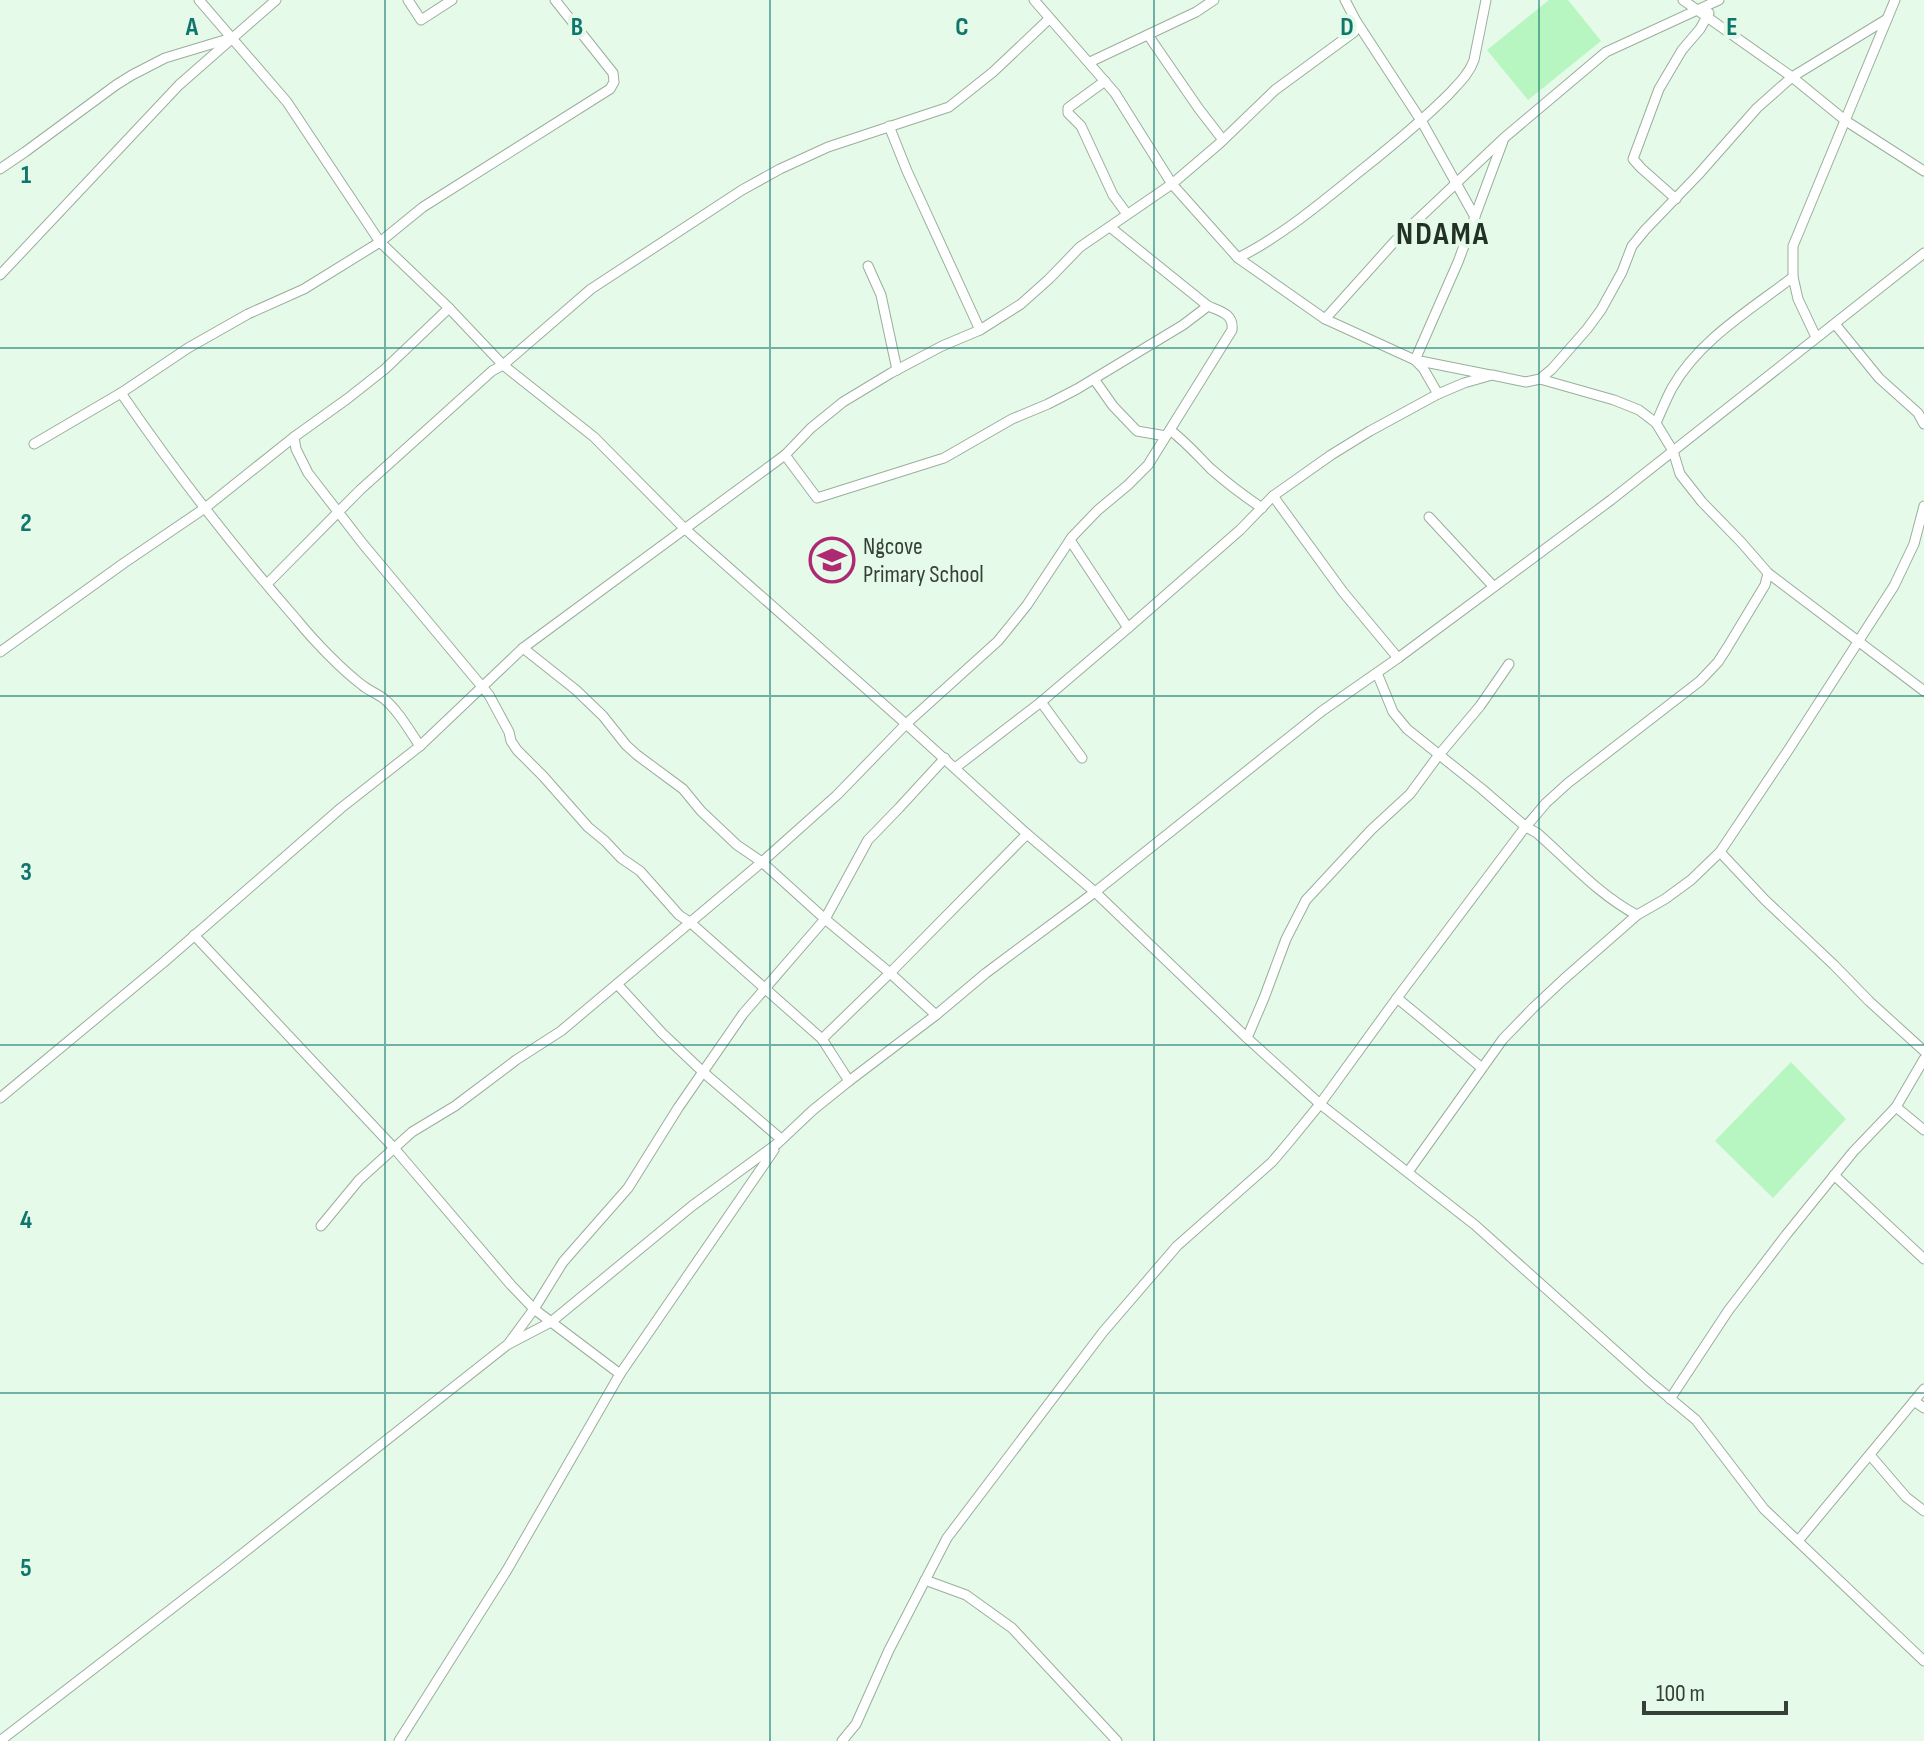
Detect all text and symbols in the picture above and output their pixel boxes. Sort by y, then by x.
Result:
text: A [185,12,199,43]
text: B [571,12,583,43]
text: C [955,12,969,43]
text: D [1340,12,1354,43]
text: E [1726,12,1738,43]
text: 1 [21,160,31,191]
district label: NDAMA [1396,215,1490,254]
text: 2 [20,508,32,539]
place label: Ngcove Primary School [863,532,984,589]
school or university icon: Ngcove Primary School [808,536,856,584]
text: 3 [20,857,32,888]
text: 4 [20,1205,32,1236]
text: 5 [20,1553,32,1584]
scale bar [1644,1665,1786,1715]
text: 100 m [1656,1679,1705,1708]

